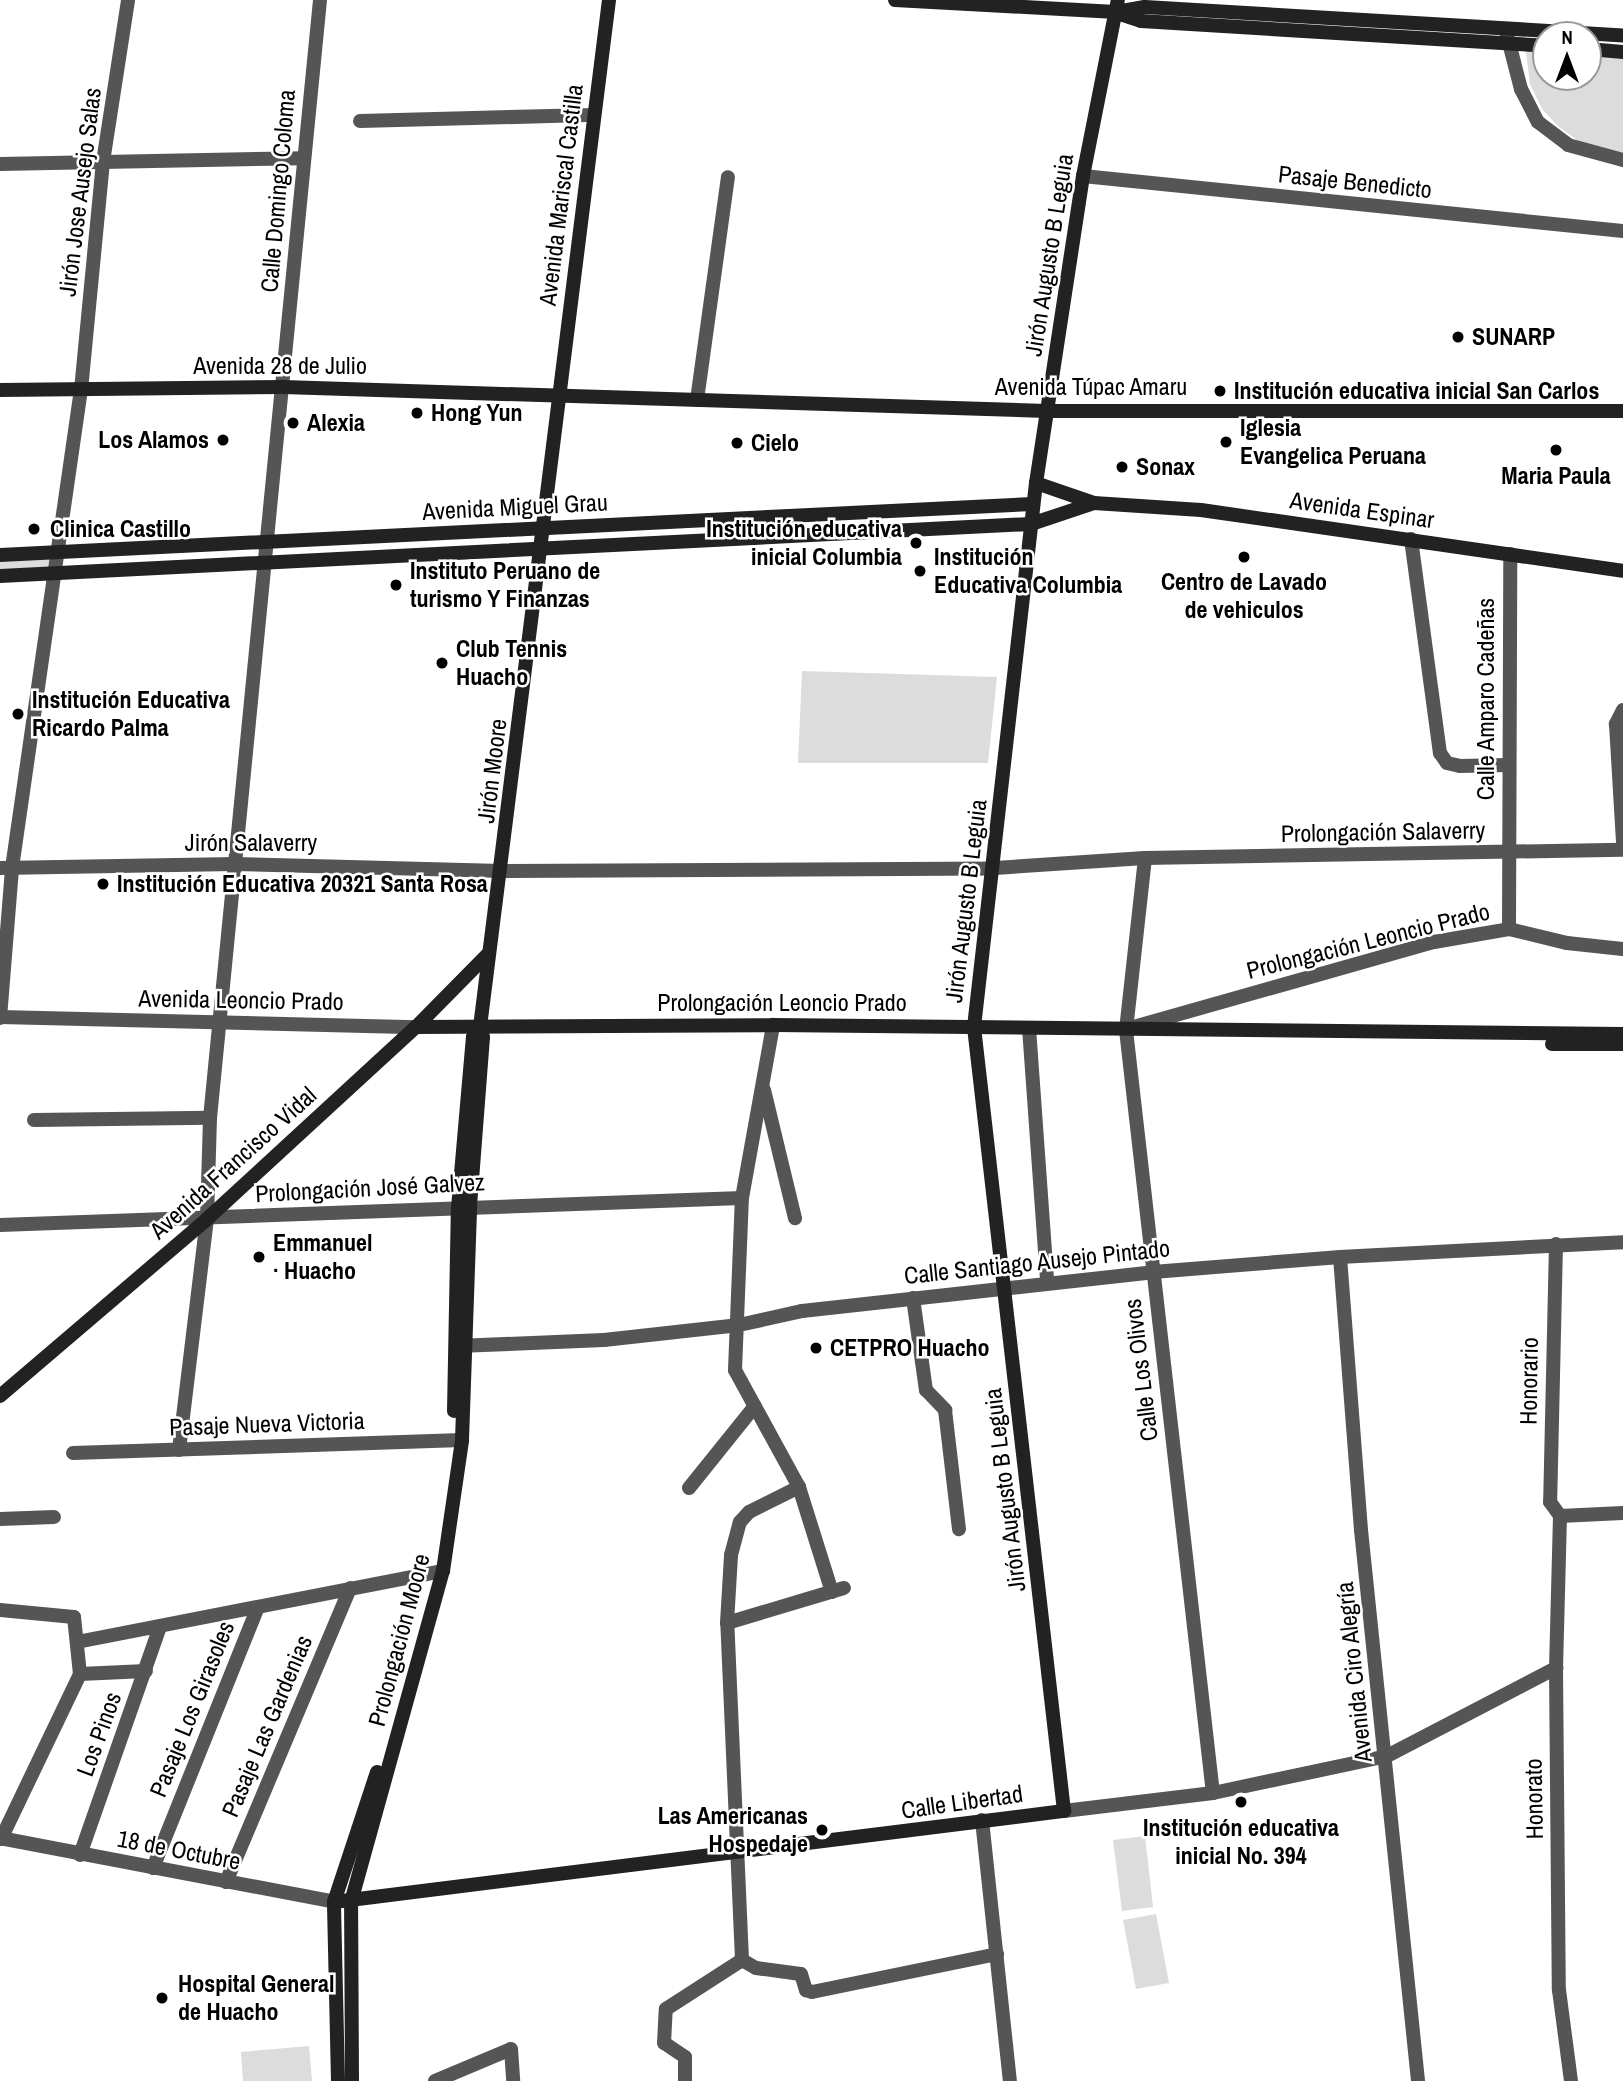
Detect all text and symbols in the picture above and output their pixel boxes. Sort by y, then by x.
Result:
north arrow [1532,21,1602,91]
text: N [1561,24,1573,50]
street label: Avenida Mariscal Castilla [533,83,589,307]
street label: Jirón Jose Ausejo Salas [53,85,107,299]
street label: Calle Domingo Coloma [255,88,301,294]
street label: Jirón Augusto B Leguia [1019,151,1079,359]
street label: Pasaje Benedicto [1277,160,1433,204]
place label: SUNARP [1472,323,1555,351]
marker: SUNARP [1450,329,1466,345]
street label: Avenida 28 de Julio [193,352,367,380]
street label: Avenida Túpac Amaru [994,373,1188,401]
place label: Institución educativa inicial San Carlos [1234,377,1599,405]
marker: Institución educativa inicial San Carlos [1212,383,1228,399]
place label: Hong Yun [431,399,523,427]
marker: Hong Yun [409,405,425,421]
place label: Alexia [307,409,365,437]
place label: Iglesia Evangelica Peruana [1240,414,1426,470]
marker: Alexia [285,415,301,431]
place label: Los Alamos [97,426,209,454]
place label: Cielo [751,429,799,457]
marker: Los Alamos [215,432,231,448]
marker: Iglesia Evangelica Peruana [1218,434,1234,450]
marker: Cielo [729,435,745,451]
marker: Maria Paula [1548,442,1564,458]
place label: Sonax [1136,453,1195,481]
marker: Sonax [1114,459,1130,475]
place label: Maria Paula [1501,462,1611,490]
street label: Avenida Espinar [1288,486,1436,534]
street label: Avenida Miguel Grau [422,488,608,526]
place label: Clinica Castillo [50,515,191,543]
place label: Institución educativa inicial Columbia [706,515,902,571]
marker: Clinica Castillo [24,519,44,539]
marker: Institución educativa inicial Columbia [908,535,924,551]
place label: Institución Educativa Columbia [934,543,1122,599]
marker: Centro de Lavado de vehiculos [1236,549,1252,565]
place label: Instituto Peruano de turismo Y Finanzas [410,557,600,613]
marker: Institución Educativa Columbia [912,563,928,579]
place label: Centro de Lavado de vehiculos [1161,568,1327,624]
marker: Instituto Peruano de turismo Y Finanzas [388,577,404,593]
street label: Calle Amparo Cadeñas [1472,597,1500,801]
place label: Club Tennis Huacho [456,635,567,691]
marker: Club Tennis Huacho [434,655,450,671]
place label: Institución Educativa Ricardo Palma [32,686,230,742]
marker: Institución Educativa Ricardo Palma [10,706,26,722]
street label: Jirón Moore [471,717,513,825]
street label: Jirón Augusto B Leguia [939,797,993,1005]
street label: Prolongación Salaverry [1280,816,1486,848]
street label: Jirón Salaverry [185,829,317,857]
place label: Institución Educativa 20321 Santa Rosa [117,870,488,898]
marker: Institución Educativa 20321 Santa Rosa [95,876,111,892]
street label: Prolongación Leoncio Prado [1243,897,1493,985]
street label: Avenida Leoncio Prado [138,984,344,1016]
street label: Prolongación Leoncio Prado [657,989,907,1017]
street label: Avenida Francisco Vidal [144,1081,322,1245]
street label: Prolongación José Galvez [255,1168,485,1208]
place label: Emmanuel · Huacho [273,1229,373,1285]
street label: Calle Santiago Ausejo Pintado [902,1234,1172,1290]
marker: Emmanuel · Huacho [251,1249,267,1265]
street label: Calle Los Olivos [1118,1297,1164,1443]
place label: CETPRO Huacho [830,1334,990,1362]
street label: Honorario [1514,1337,1544,1425]
marker: CETPRO Huacho [808,1340,824,1356]
street label: Jirón Augusto B Leguia [978,1386,1032,1594]
street label: Pasaje Nueva Victoria [169,1406,365,1442]
street label: Prolongación Moore [362,1551,436,1729]
street label: Avenida Ciro Alegría [1330,1580,1378,1764]
street label: Pasaje Los Girasoles [144,1617,240,1801]
street label: Pasaje Las Gardenias [216,1631,318,1821]
street label: Los Pinos [71,1688,127,1780]
street label: Honorato [1519,1758,1549,1840]
street label: Calle Libertad [899,1779,1025,1825]
marker: Institución educativa inicial No. 394 [1233,1794,1249,1810]
place label: Las Americanas Hospedaje [657,1802,808,1858]
place label: Institución educativa inicial No. 394 [1143,1814,1339,1870]
marker: Las Americanas Hospedaje [814,1822,830,1838]
street label: 18 de Octubre [115,1824,243,1876]
place label: Hospital General de Huacho [178,1970,334,2026]
marker: Hospital General de Huacho [152,1988,172,2008]

